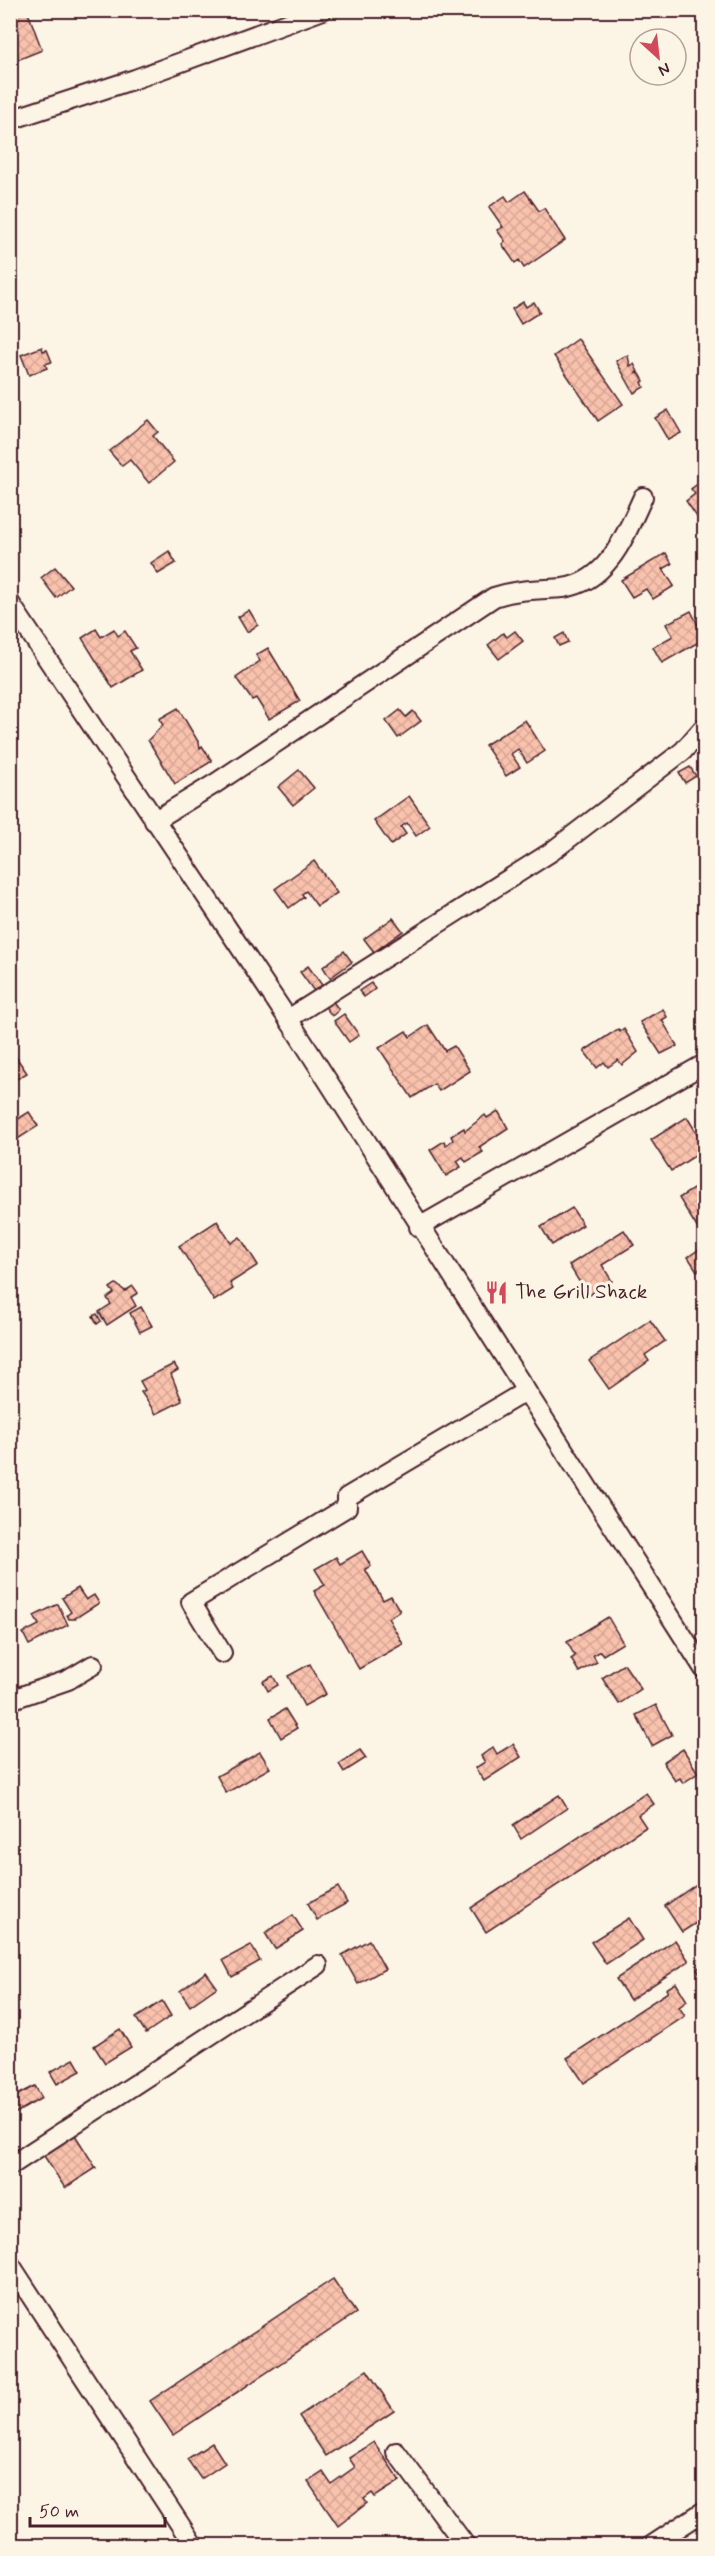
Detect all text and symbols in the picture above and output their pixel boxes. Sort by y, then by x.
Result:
north arrow [628,27,688,87]
text: N [655,57,674,81]
place label: The Grill Shack [515,1278,648,1306]
restaurant icon: The Grill Shack [484,1279,510,1305]
scale bar [30,2490,165,2528]
text: 50 m [39,2500,79,2524]

